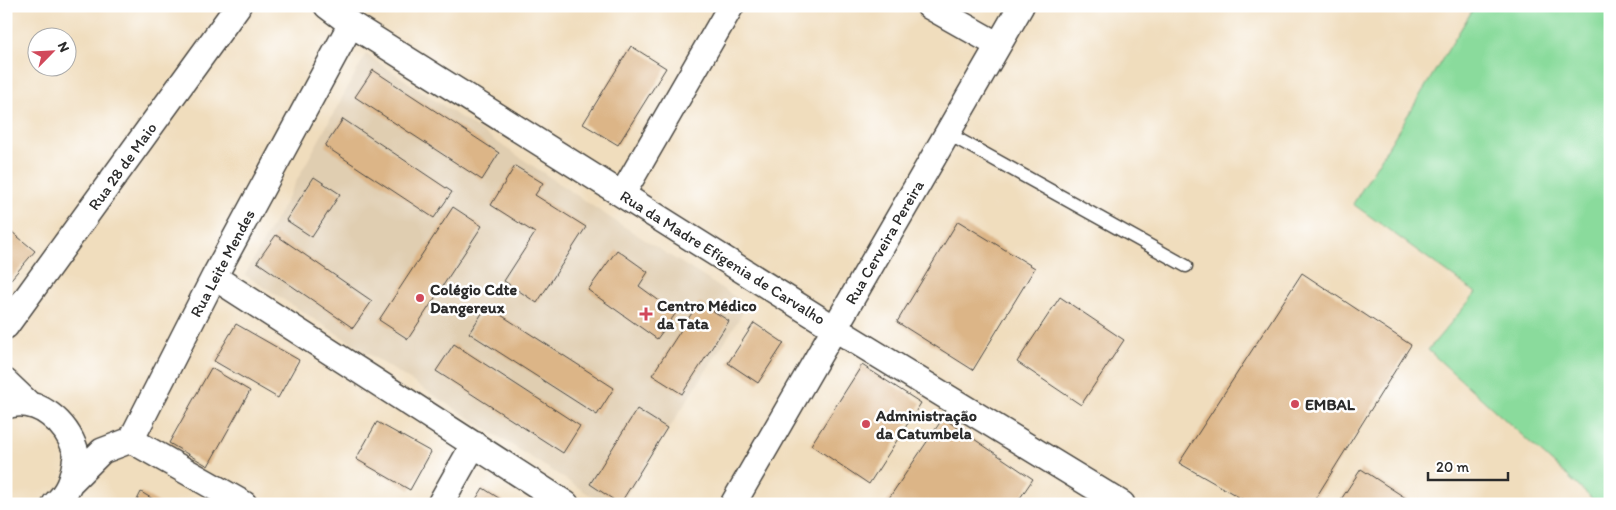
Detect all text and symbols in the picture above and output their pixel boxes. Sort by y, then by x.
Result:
north arrow [28,28,78,78]
text: N [54,39,73,55]
street label: Rua 28 de Maio [84,119,161,214]
street label: Rua Cerveira Pereira [841,176,928,308]
street label: Rua da Madre Efígenia de Carvalho [617,186,829,329]
street label: Rua Leite Mendes [186,206,259,320]
place label: Colégio Cdte Dangereux [430,280,518,318]
marker: Colégio Cdte Dangereux [414,292,426,304]
place label: Centro Médico da Tata [657,296,757,333]
marker: Centro Médico da Tata [639,307,653,321]
place label: EMBAL [1305,395,1356,414]
marker: EMBAL [1289,398,1301,410]
place label: Administração da Catumbela [875,406,977,443]
marker: Administração da Catumbela [860,418,872,430]
scale bar [1428,450,1508,482]
text: 20 m [1436,458,1470,476]

